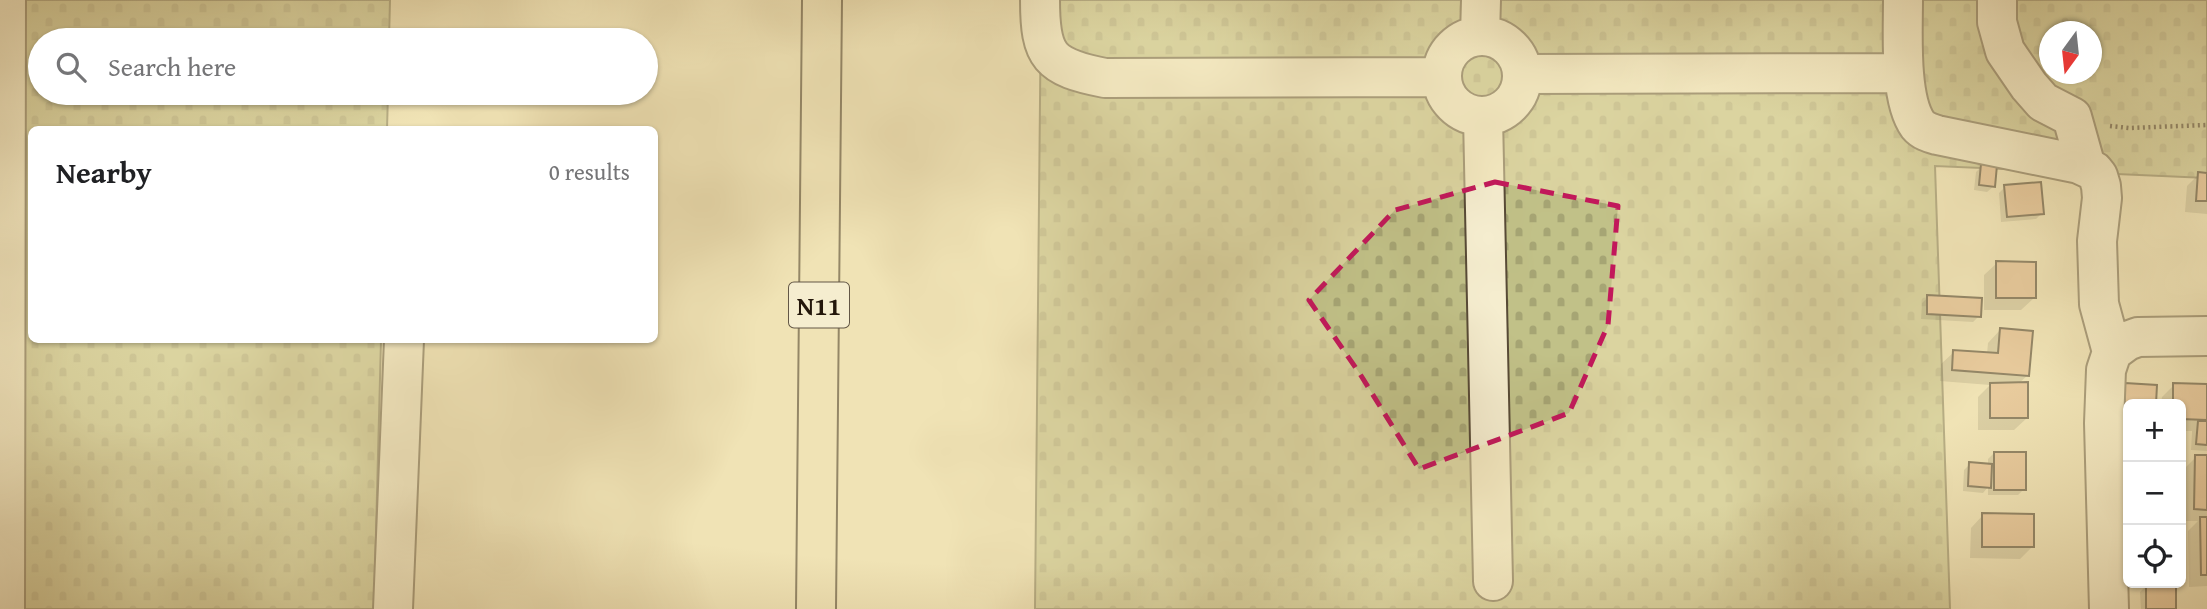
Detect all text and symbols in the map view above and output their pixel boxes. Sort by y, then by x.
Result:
north arrow [2039,21,2102,84]
search box [28,28,658,105]
text: Search here [108,47,236,86]
icon: search [52,48,90,86]
text: Nearby [56,150,152,194]
text: 0 results [549,155,630,188]
road number: N11 [789,282,849,328]
map controls [2123,399,2186,588]
button: + [2123,399,2186,462]
button: − [2123,462,2186,525]
button: locate [2123,525,2186,588]

